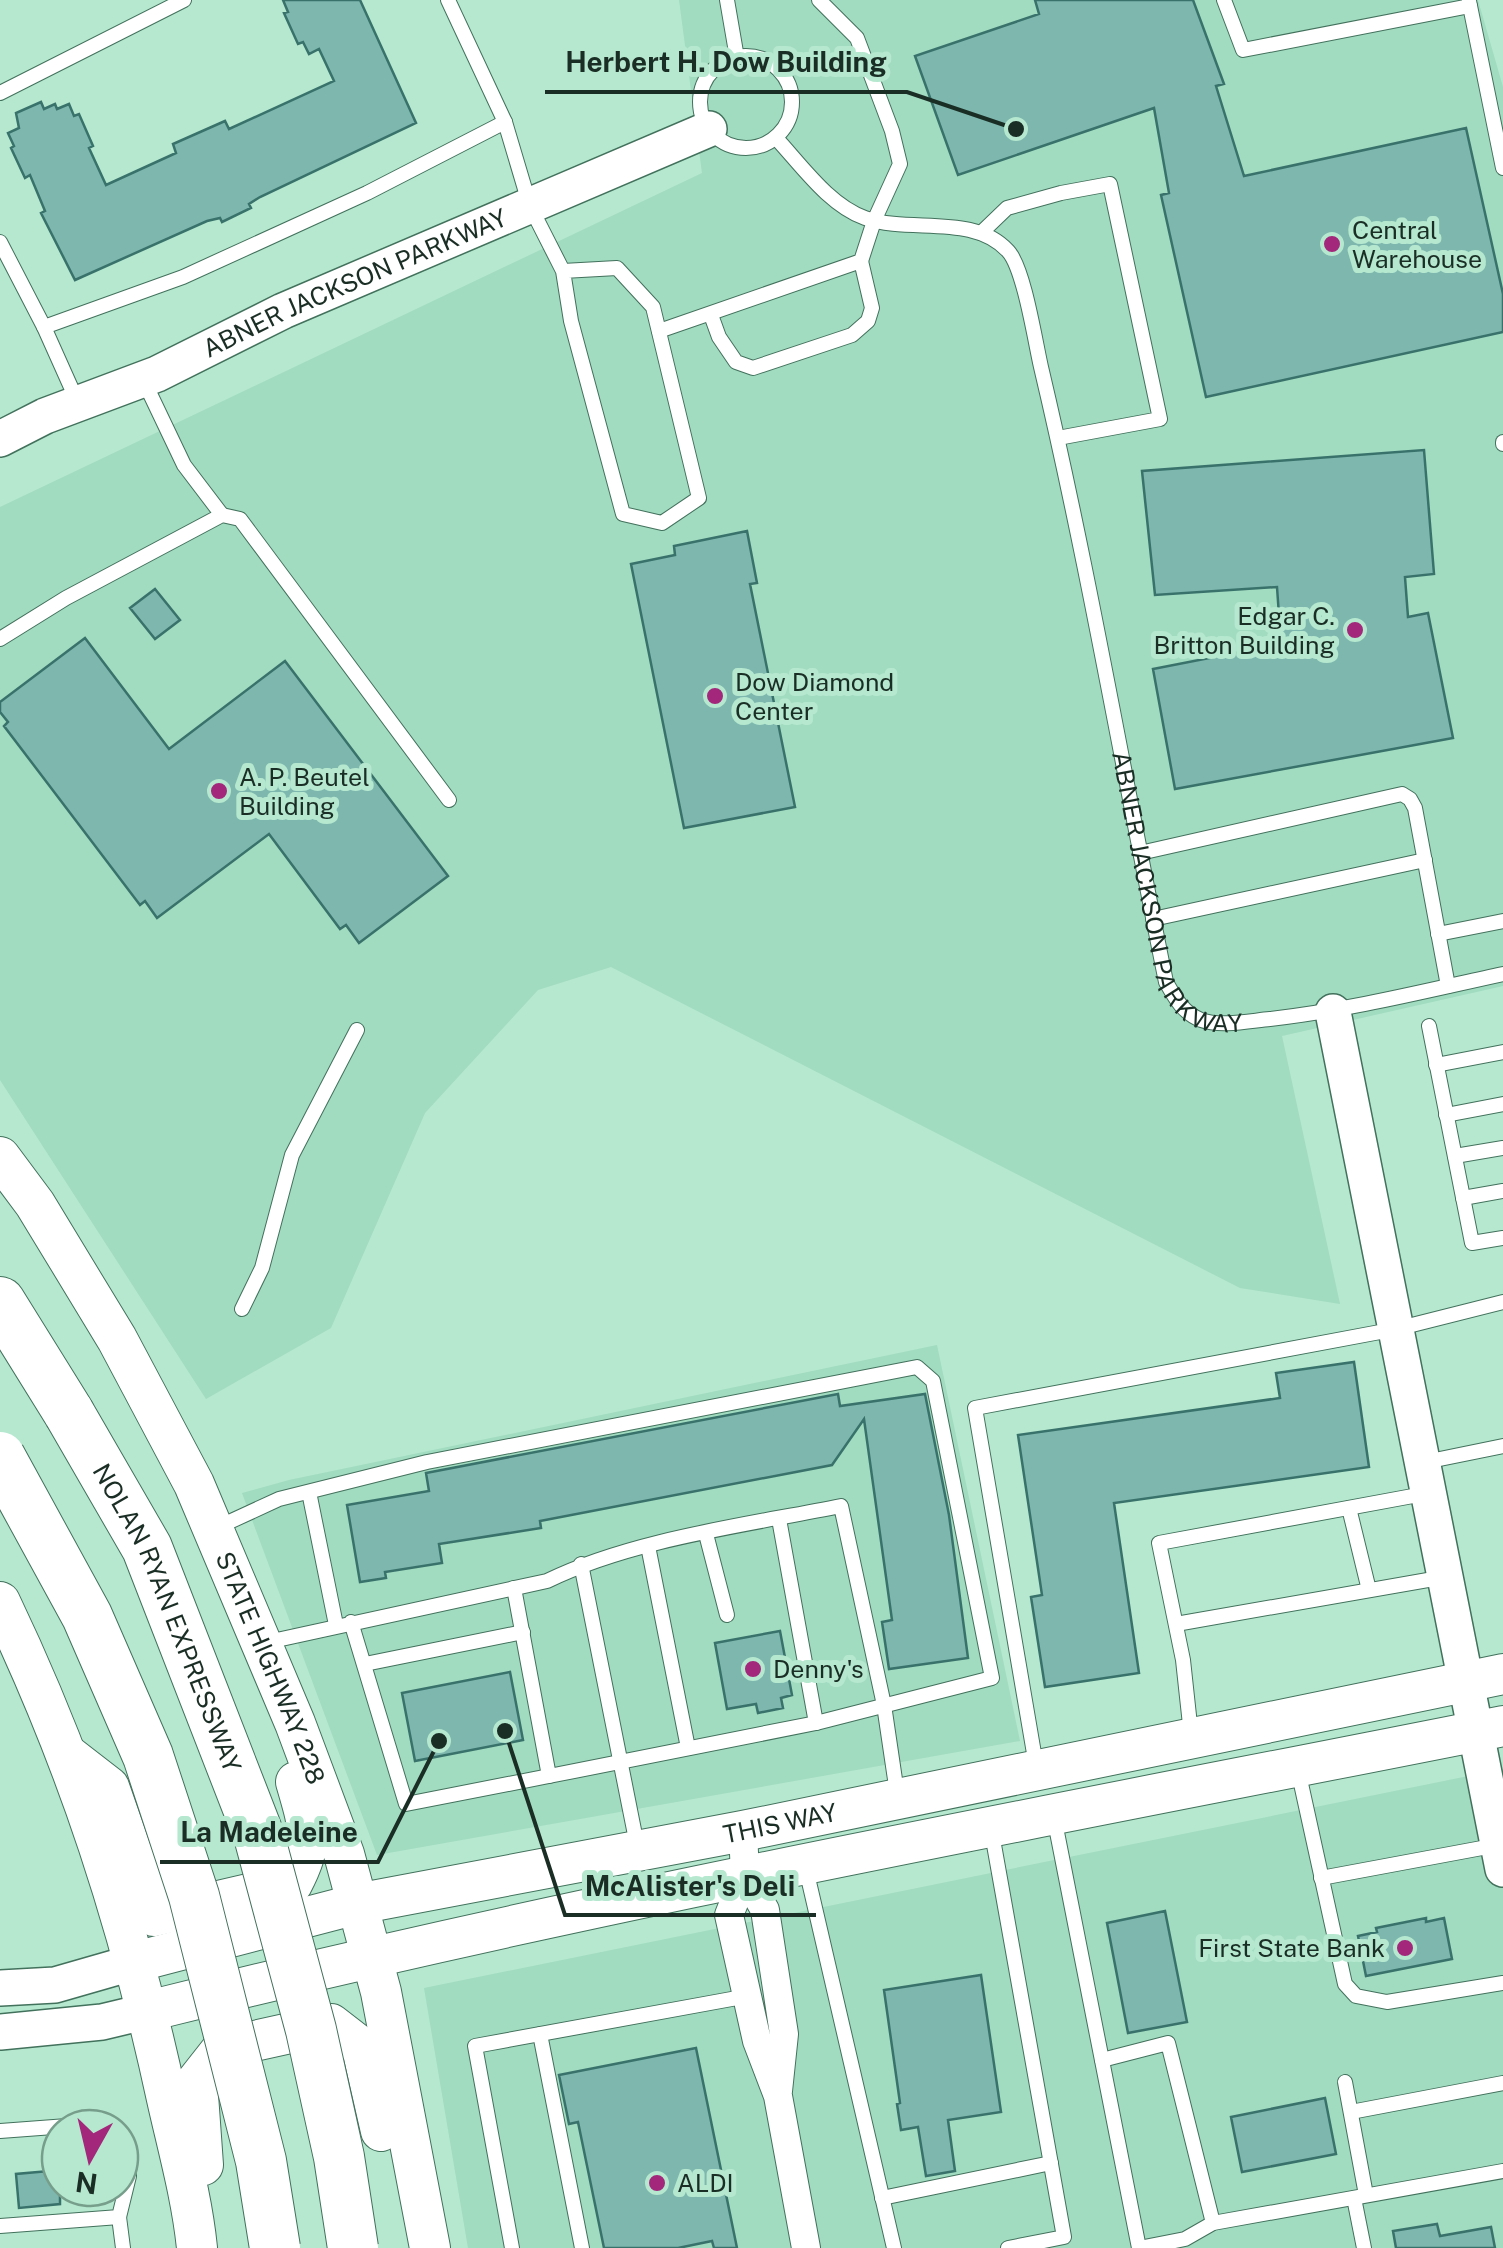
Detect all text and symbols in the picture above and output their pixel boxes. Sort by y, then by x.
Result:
callout: Herbert H. Dow Building [545,34,907,92]
text: Herbert H. Dow Building [565,45,887,78]
street label: ABNER JACKSON PARKWAY [198,202,511,364]
place label: Central Warehouse [1352,215,1482,274]
marker: Central Warehouse [1321,233,1343,255]
place label: Edgar C. Britton Building [1154,601,1335,660]
marker: Edgar C. Britton Building [1344,619,1366,641]
place label: Dow Diamond Center [735,667,894,726]
marker: Dow Diamond Center [704,685,726,707]
street label: ABNER JACKSON PARKWAY [1106,749,1244,1039]
place label: A. P. Beutel Building [239,762,370,821]
marker: A. P. Beutel Building [208,780,230,802]
street label: NOLAN RYAN EXPRESSWAY [86,1458,248,1776]
street label: STATE HIGHWAY 228 [209,1547,332,1788]
place label: Denny's [773,1654,864,1684]
marker: Denny's [742,1658,764,1680]
street label: THIS WAY [721,1797,839,1849]
callout: La Madeleine [160,1804,378,1862]
text: La Madeleine [180,1815,358,1848]
callout: McAlister's Deli [565,1857,816,1915]
text: McAlister's Deli [585,1869,795,1902]
place label: First State Bank [1198,1933,1385,1963]
marker: First State Bank [1394,1937,1416,1959]
north arrow [40,2108,140,2208]
text: N [73,2165,100,2201]
place label: ALDI [677,2168,734,2198]
marker: ALDI [646,2172,668,2194]

